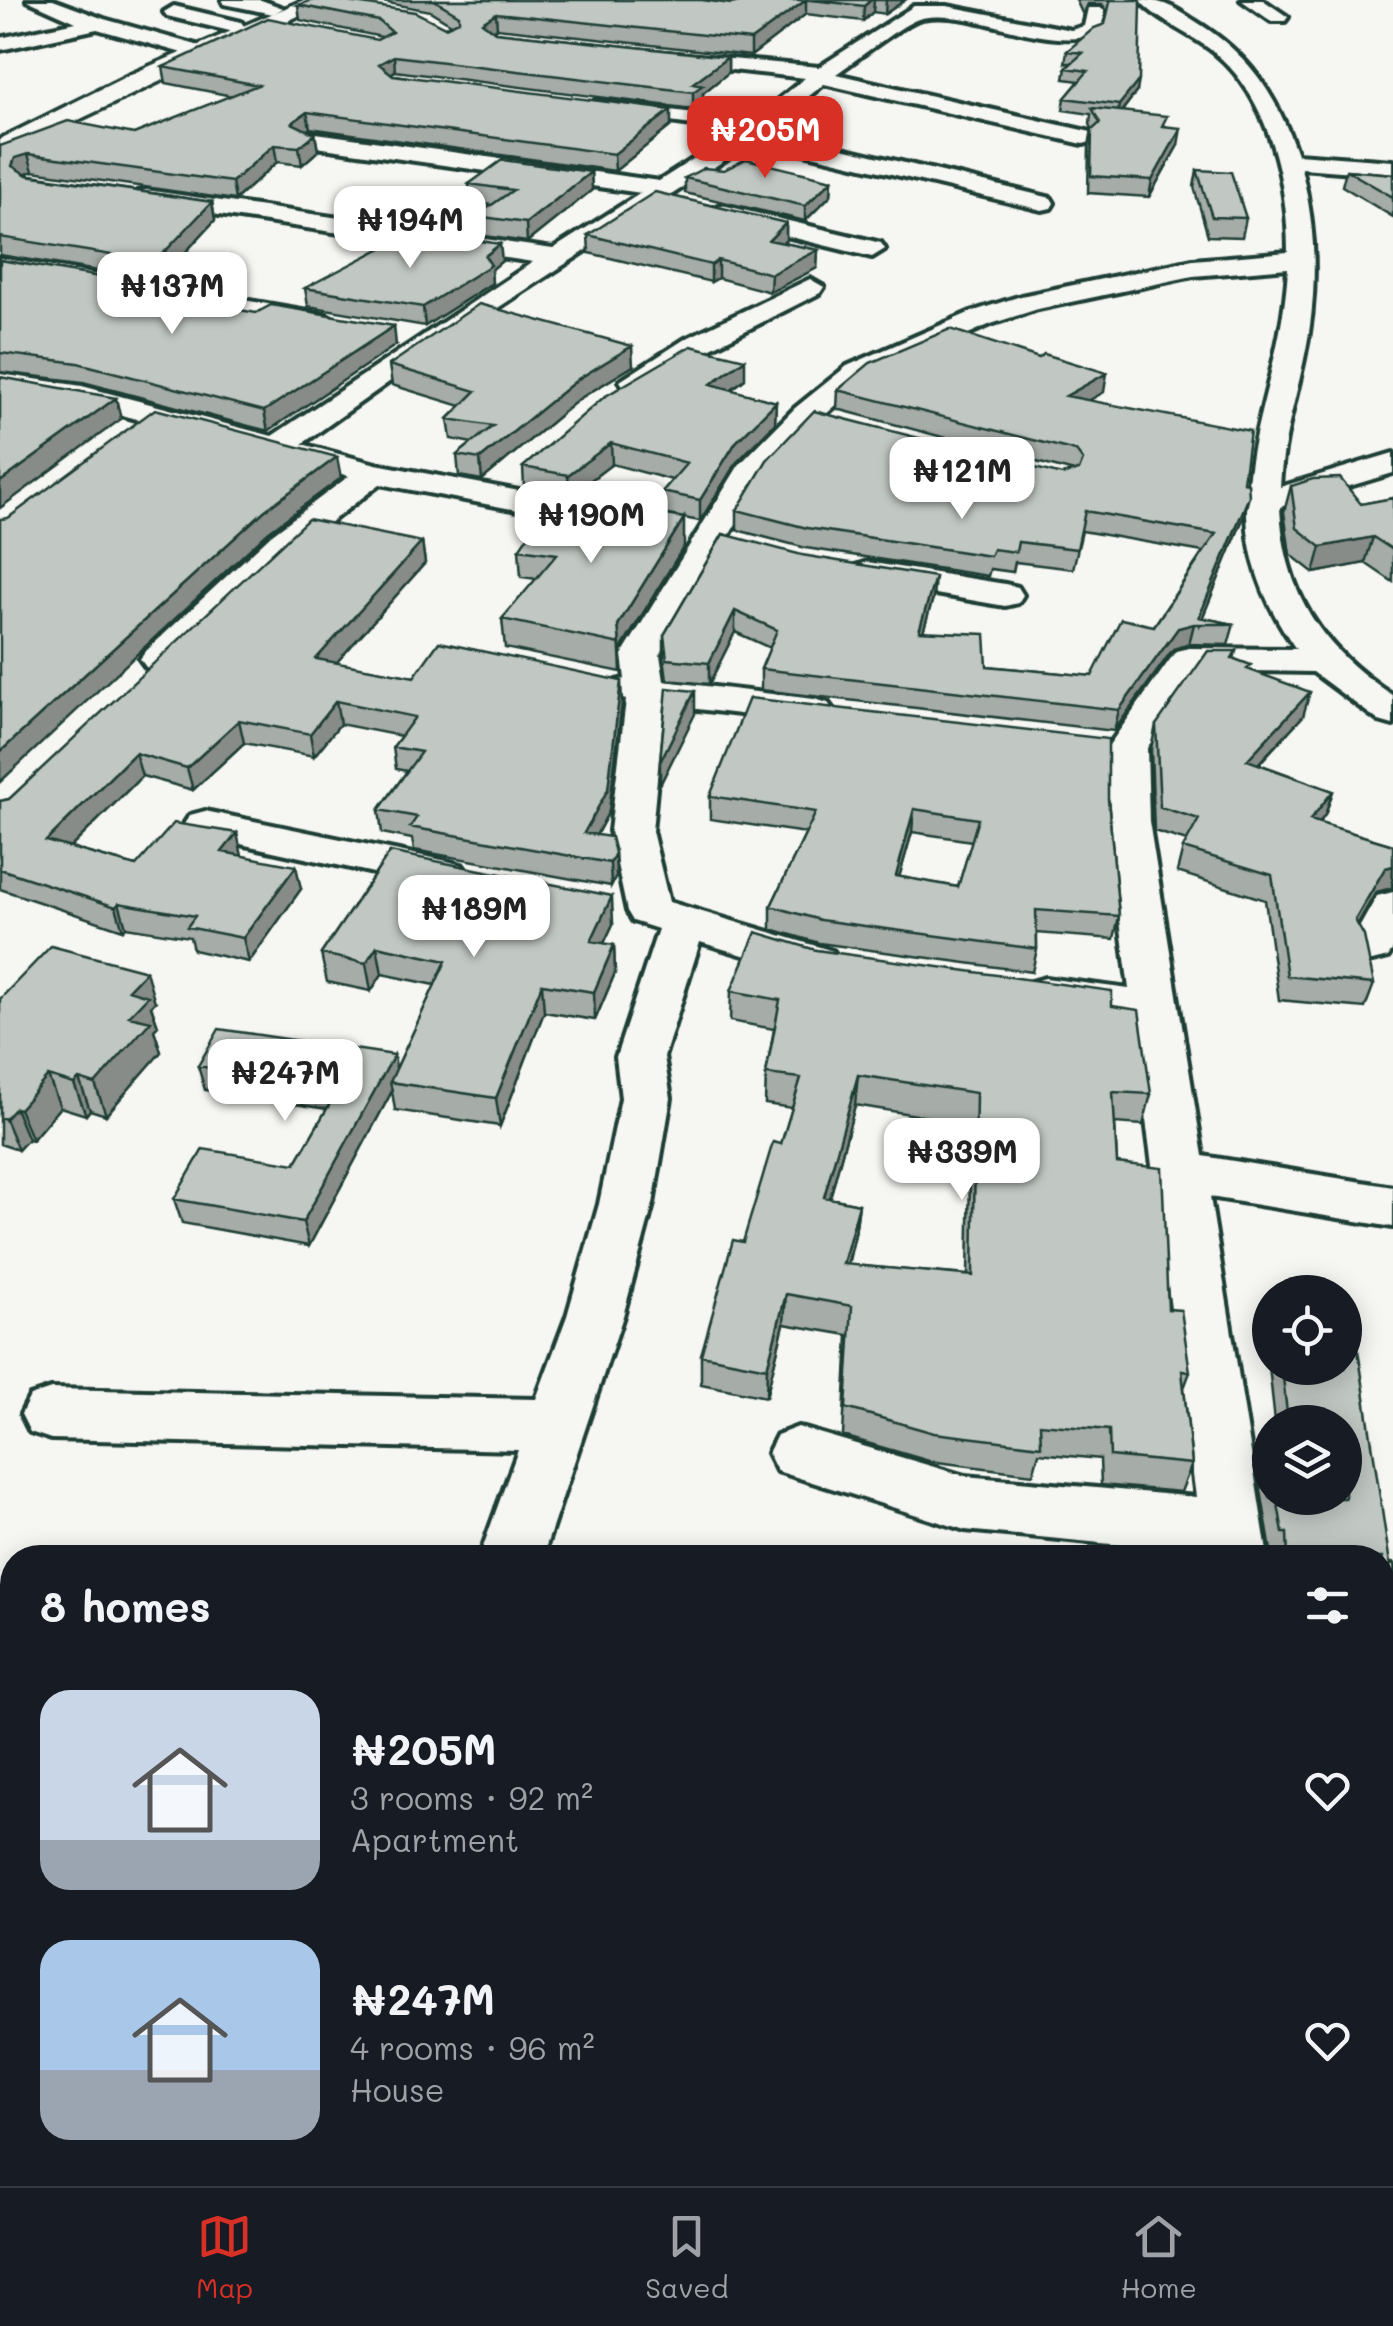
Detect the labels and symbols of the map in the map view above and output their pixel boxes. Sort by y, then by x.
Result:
pin: ₦205M [695,96,835,181]
pin: ₦194M [340,186,480,271]
pin: ₦137M [102,252,242,337]
pin: ₦121M [892,437,1032,522]
pin: ₦190M [521,481,661,566]
pin: ₦189M [404,875,544,960]
pin: ₦247M [215,1039,355,1124]
pin: ₦339M [892,1118,1032,1203]

